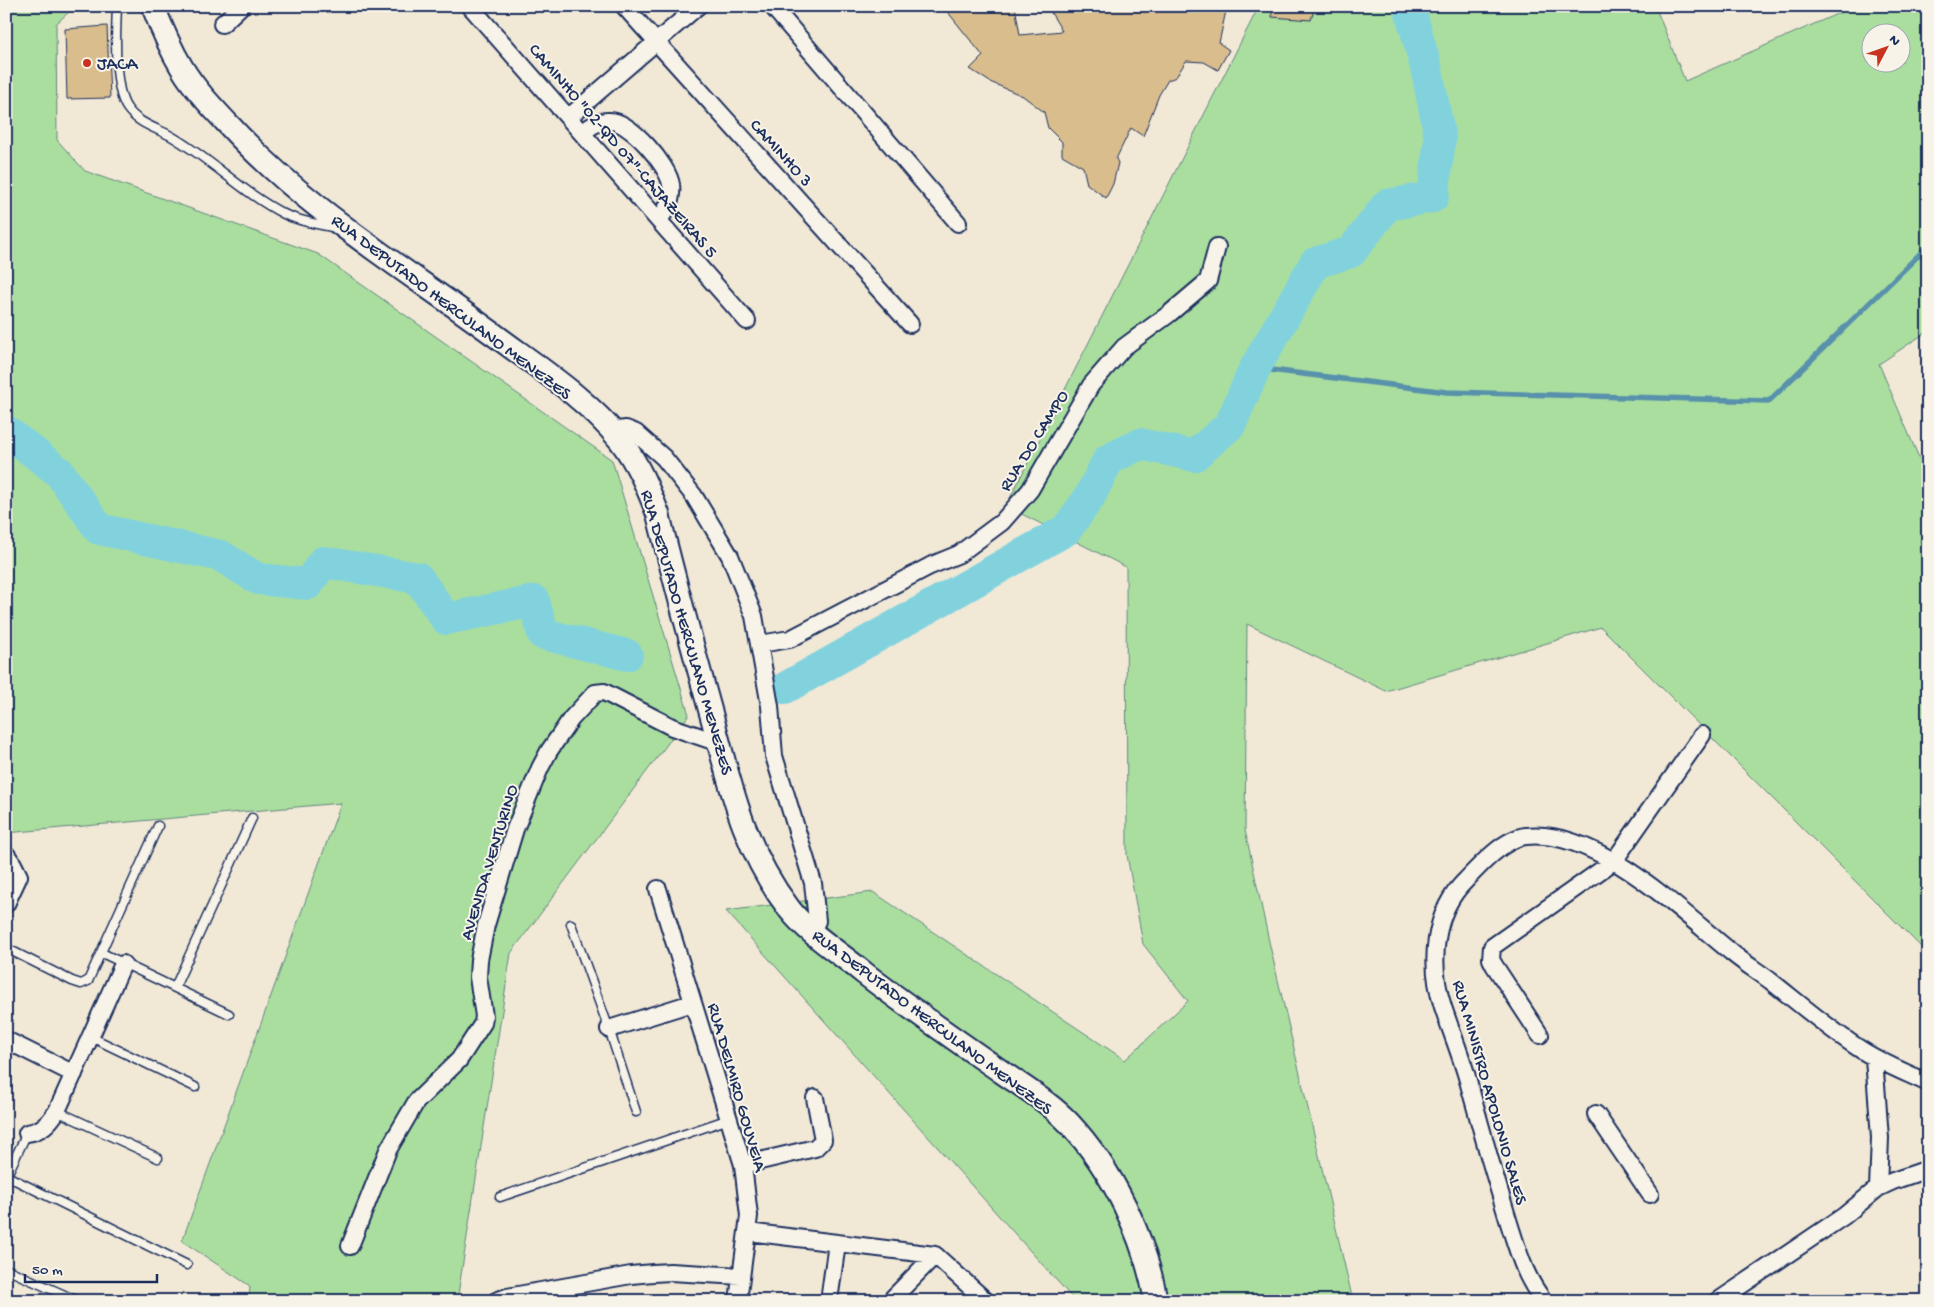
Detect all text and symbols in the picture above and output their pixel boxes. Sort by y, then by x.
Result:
north arrow [1862,22,1912,72]
text: N [1885,32,1903,50]
street label: CAMINHO "02-QD 07"-CAJAZEIRAS 5 [523,40,721,263]
place label: JACA [97,55,139,76]
marker: JACA [81,57,93,69]
street label: CAMINHO 3 [744,116,816,192]
street label: RUA DEPUTADO HERCULANO MENEZES [326,211,575,406]
street label: RUA DO CAMPO [996,387,1075,496]
street label: RUA DEPUTADO HERCULANO MENEZES [635,488,737,778]
street label: AVENIDA VENTURINO [457,782,524,943]
street label: RUA DEPUTADO HERCULANO MENEZES [807,926,1056,1121]
street label: RUA MINISTRO APOLONIO SALES [1446,978,1531,1208]
street label: RUA DELMIRO GOUVEIA [701,1001,770,1176]
scale bar [25,1252,158,1284]
text: 50 m [32,1262,63,1280]

